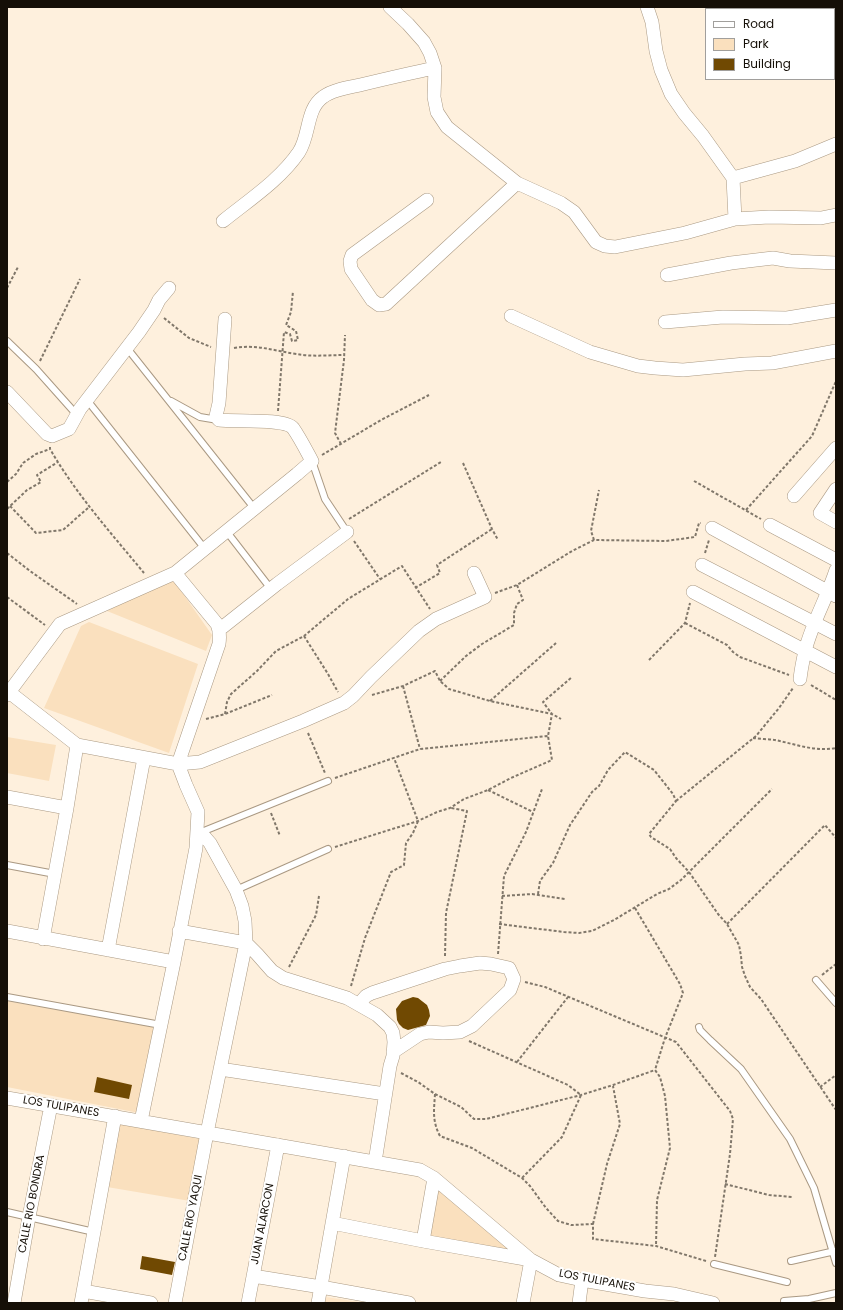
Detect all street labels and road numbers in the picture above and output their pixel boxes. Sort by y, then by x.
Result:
street label: LOS TULIPANES [22,1094,100,1120]
street label: CALLE RIO BONDRA [16,1154,48,1254]
street label: CALLE RIO YAQUI [176,1174,206,1262]
street label: JUAN ALARCON [249,1182,277,1266]
street label: LOS TULIPANES [558,1267,636,1295]

